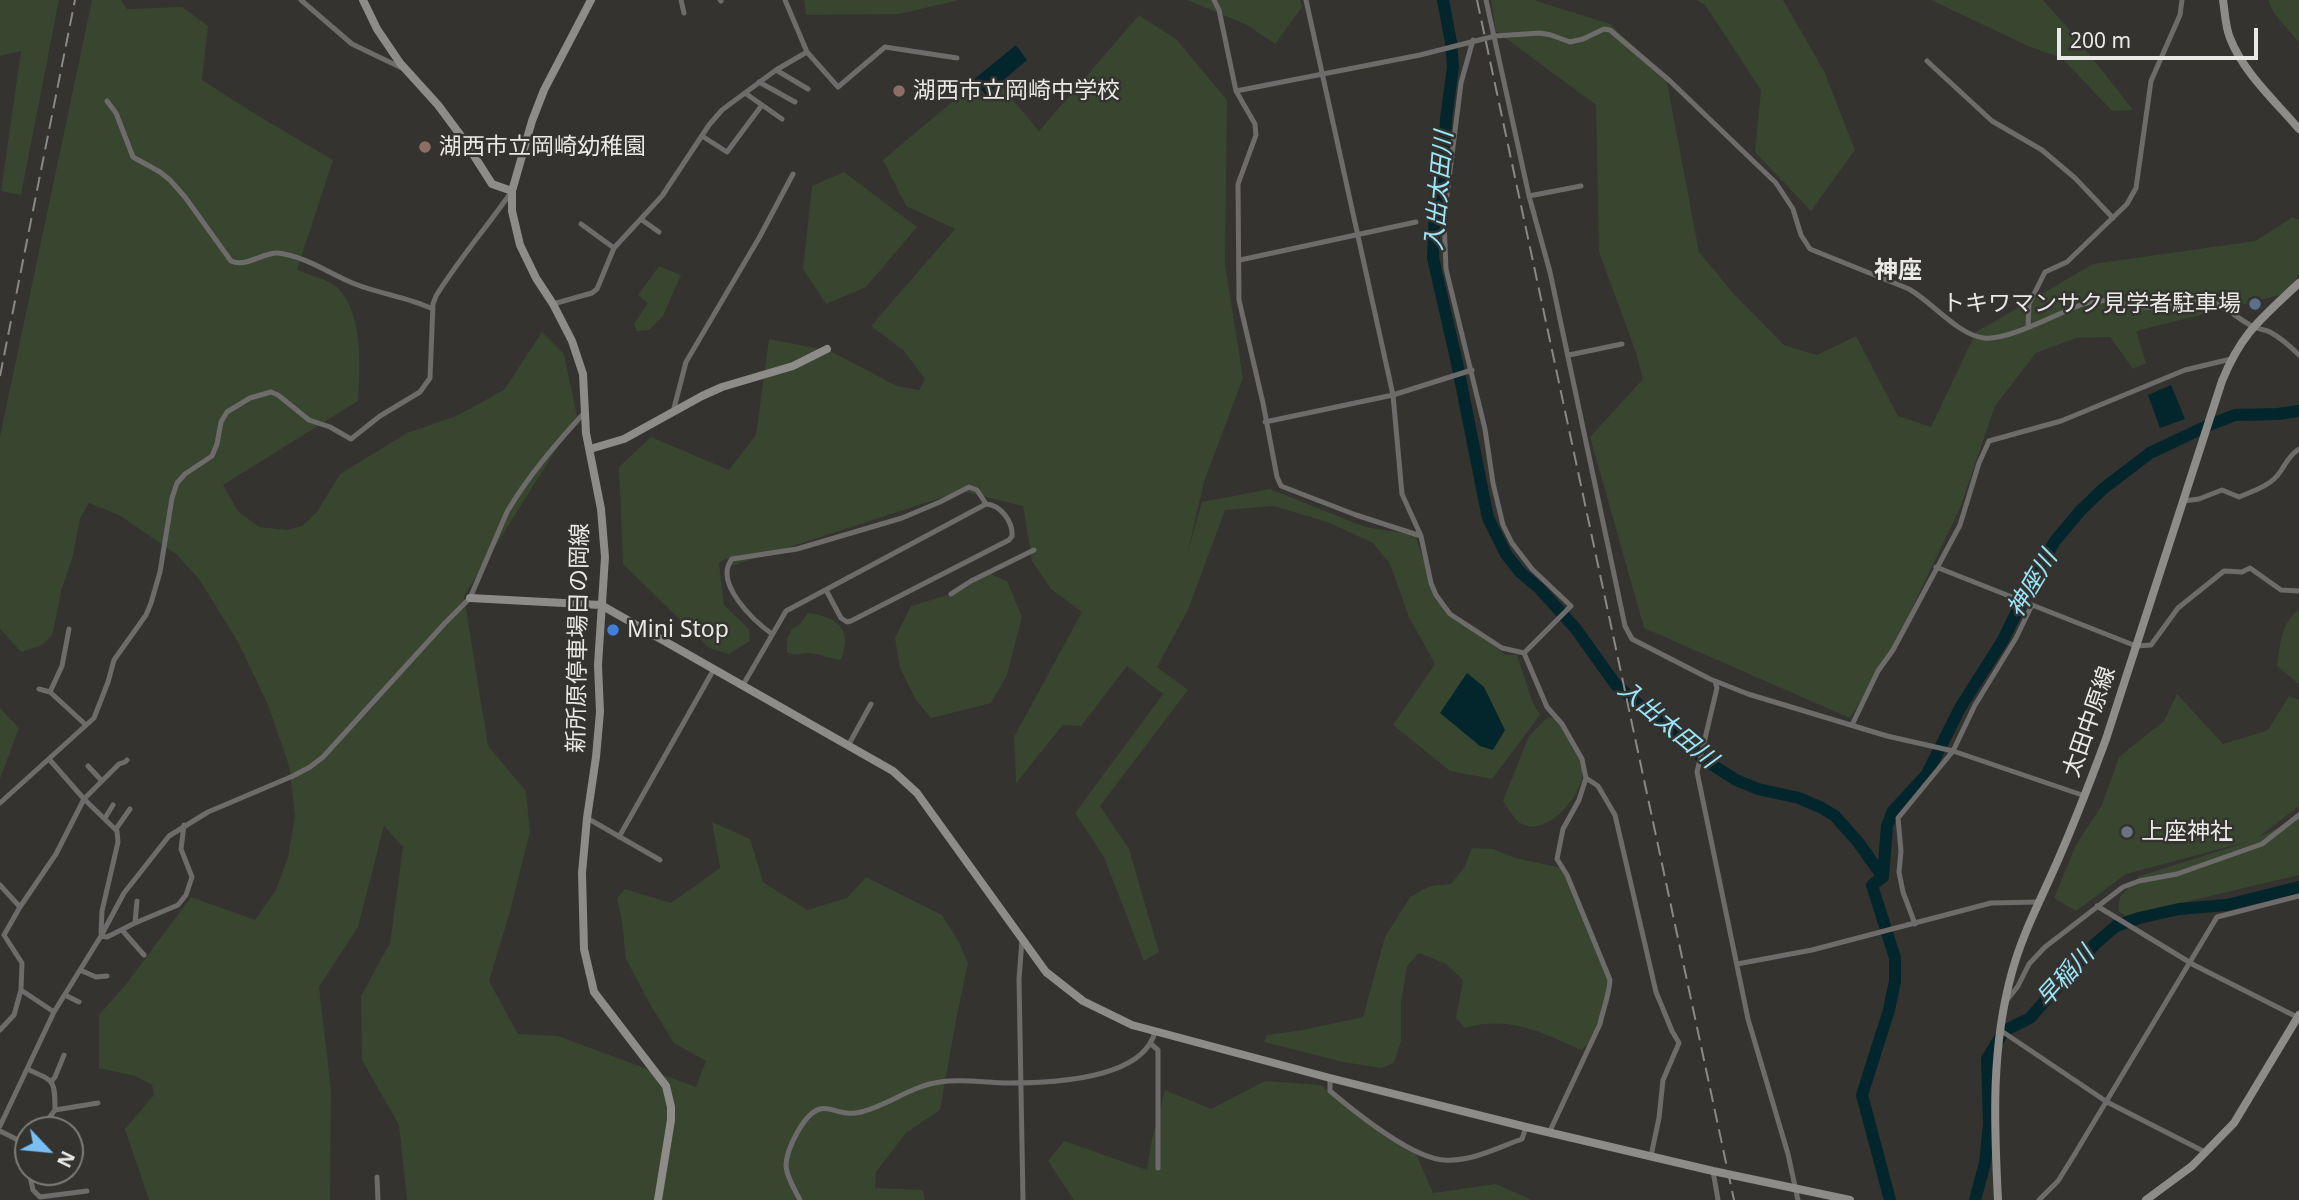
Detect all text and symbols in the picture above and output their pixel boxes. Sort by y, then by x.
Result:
scale bar [2061,14,2262,58]
text: 200 m [2070,26,2131,54]
place label: 湖西市立岡崎中学校 [913,77,1120,105]
marker: 湖西市立岡崎中学校 [891,83,907,99]
water label: 入出太田川 [1420,130,1460,252]
place label: 湖西市立岡崎幼稚園 [439,133,646,161]
marker: 湖西市立岡崎幼稚園 [417,139,433,155]
district label: 神座 [1874,257,1922,285]
place label: トキワマンサク見学者駐車場 [1942,290,2241,318]
marker: トキワマンサク見学者駐車場 [2247,296,2263,312]
street label: 新所原停車場日の岡線 [563,523,595,753]
water label: 神座川 [2002,546,2064,622]
place label: Mini Stop [627,616,729,644]
marker: Mini Stop [605,622,621,638]
street label: 太田中原線 [2058,663,2122,781]
water label: 入出太田川 [1612,675,1722,775]
place label: 上座神社 [2141,818,2233,846]
marker: 上座神社 [2119,824,2135,840]
water label: 早稲川 [2031,941,2101,1013]
north arrow [14,1116,84,1186]
text: N [51,1147,81,1172]

